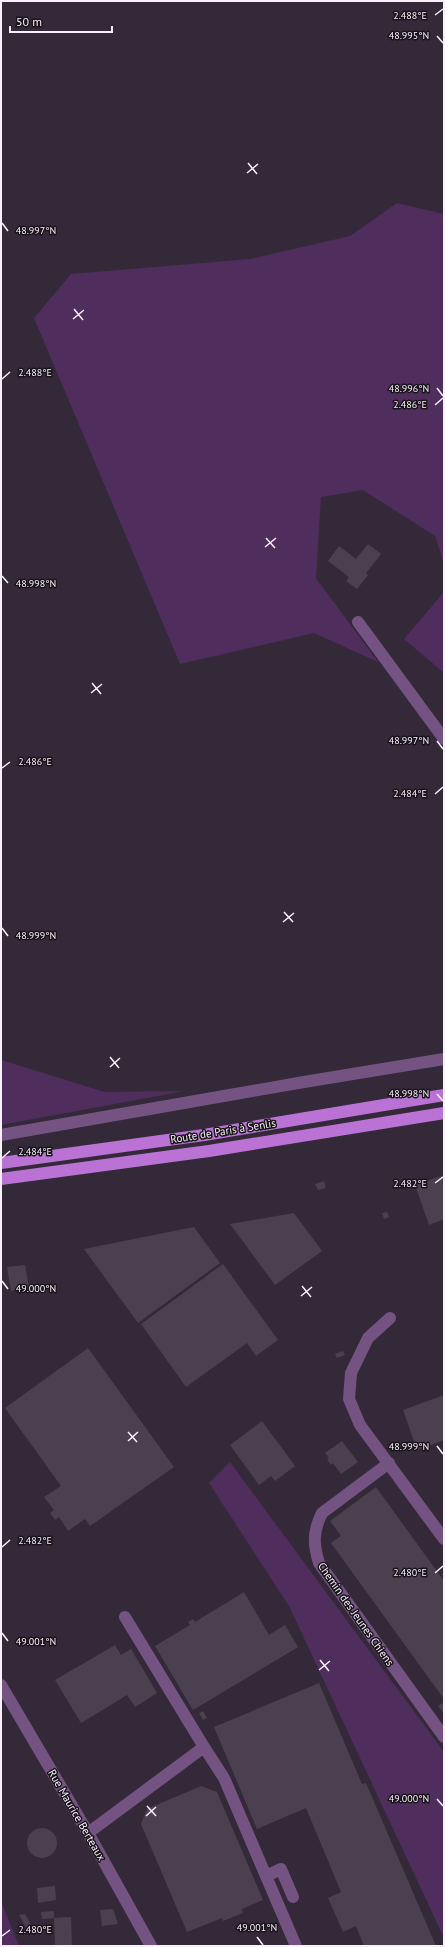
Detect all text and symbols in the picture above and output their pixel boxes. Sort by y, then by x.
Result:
scale bar [10,8,112,34]
text: 2.488°E [393,9,427,22]
text: 50 m [16,14,42,29]
text: 48.995°N [389,29,429,42]
text: 48.997°N [16,224,56,237]
text: 2.488°E [18,366,52,379]
text: 48.996°N [389,382,429,395]
text: 2.486°E [393,398,427,411]
text: 48.998°N [16,577,56,590]
text: 48.997°N [389,734,429,747]
text: 2.486°E [18,755,52,768]
text: 2.484°E [393,787,427,800]
text: 48.999°N [16,929,56,942]
text: 48.998°N [389,1087,429,1100]
street label: Route de Paris à Senlis [169,1116,277,1146]
text: 2.484°E [18,1145,52,1158]
text: 2.482°E [393,1177,427,1190]
text: 49.000°N [16,1282,56,1295]
text: 48.999°N [389,1440,429,1453]
text: 2.482°E [18,1534,52,1547]
street label: Chemin des Jeunes Chiens [315,1560,397,1669]
text: 2.480°E [393,1566,427,1579]
text: 49.001°N [16,1635,56,1648]
street label: Rue Maurice Berteaux [45,1767,109,1863]
text: 49.000°N [389,1792,429,1805]
text: 49.001°N [237,1921,277,1934]
text: 2.480°E [18,1923,52,1936]

